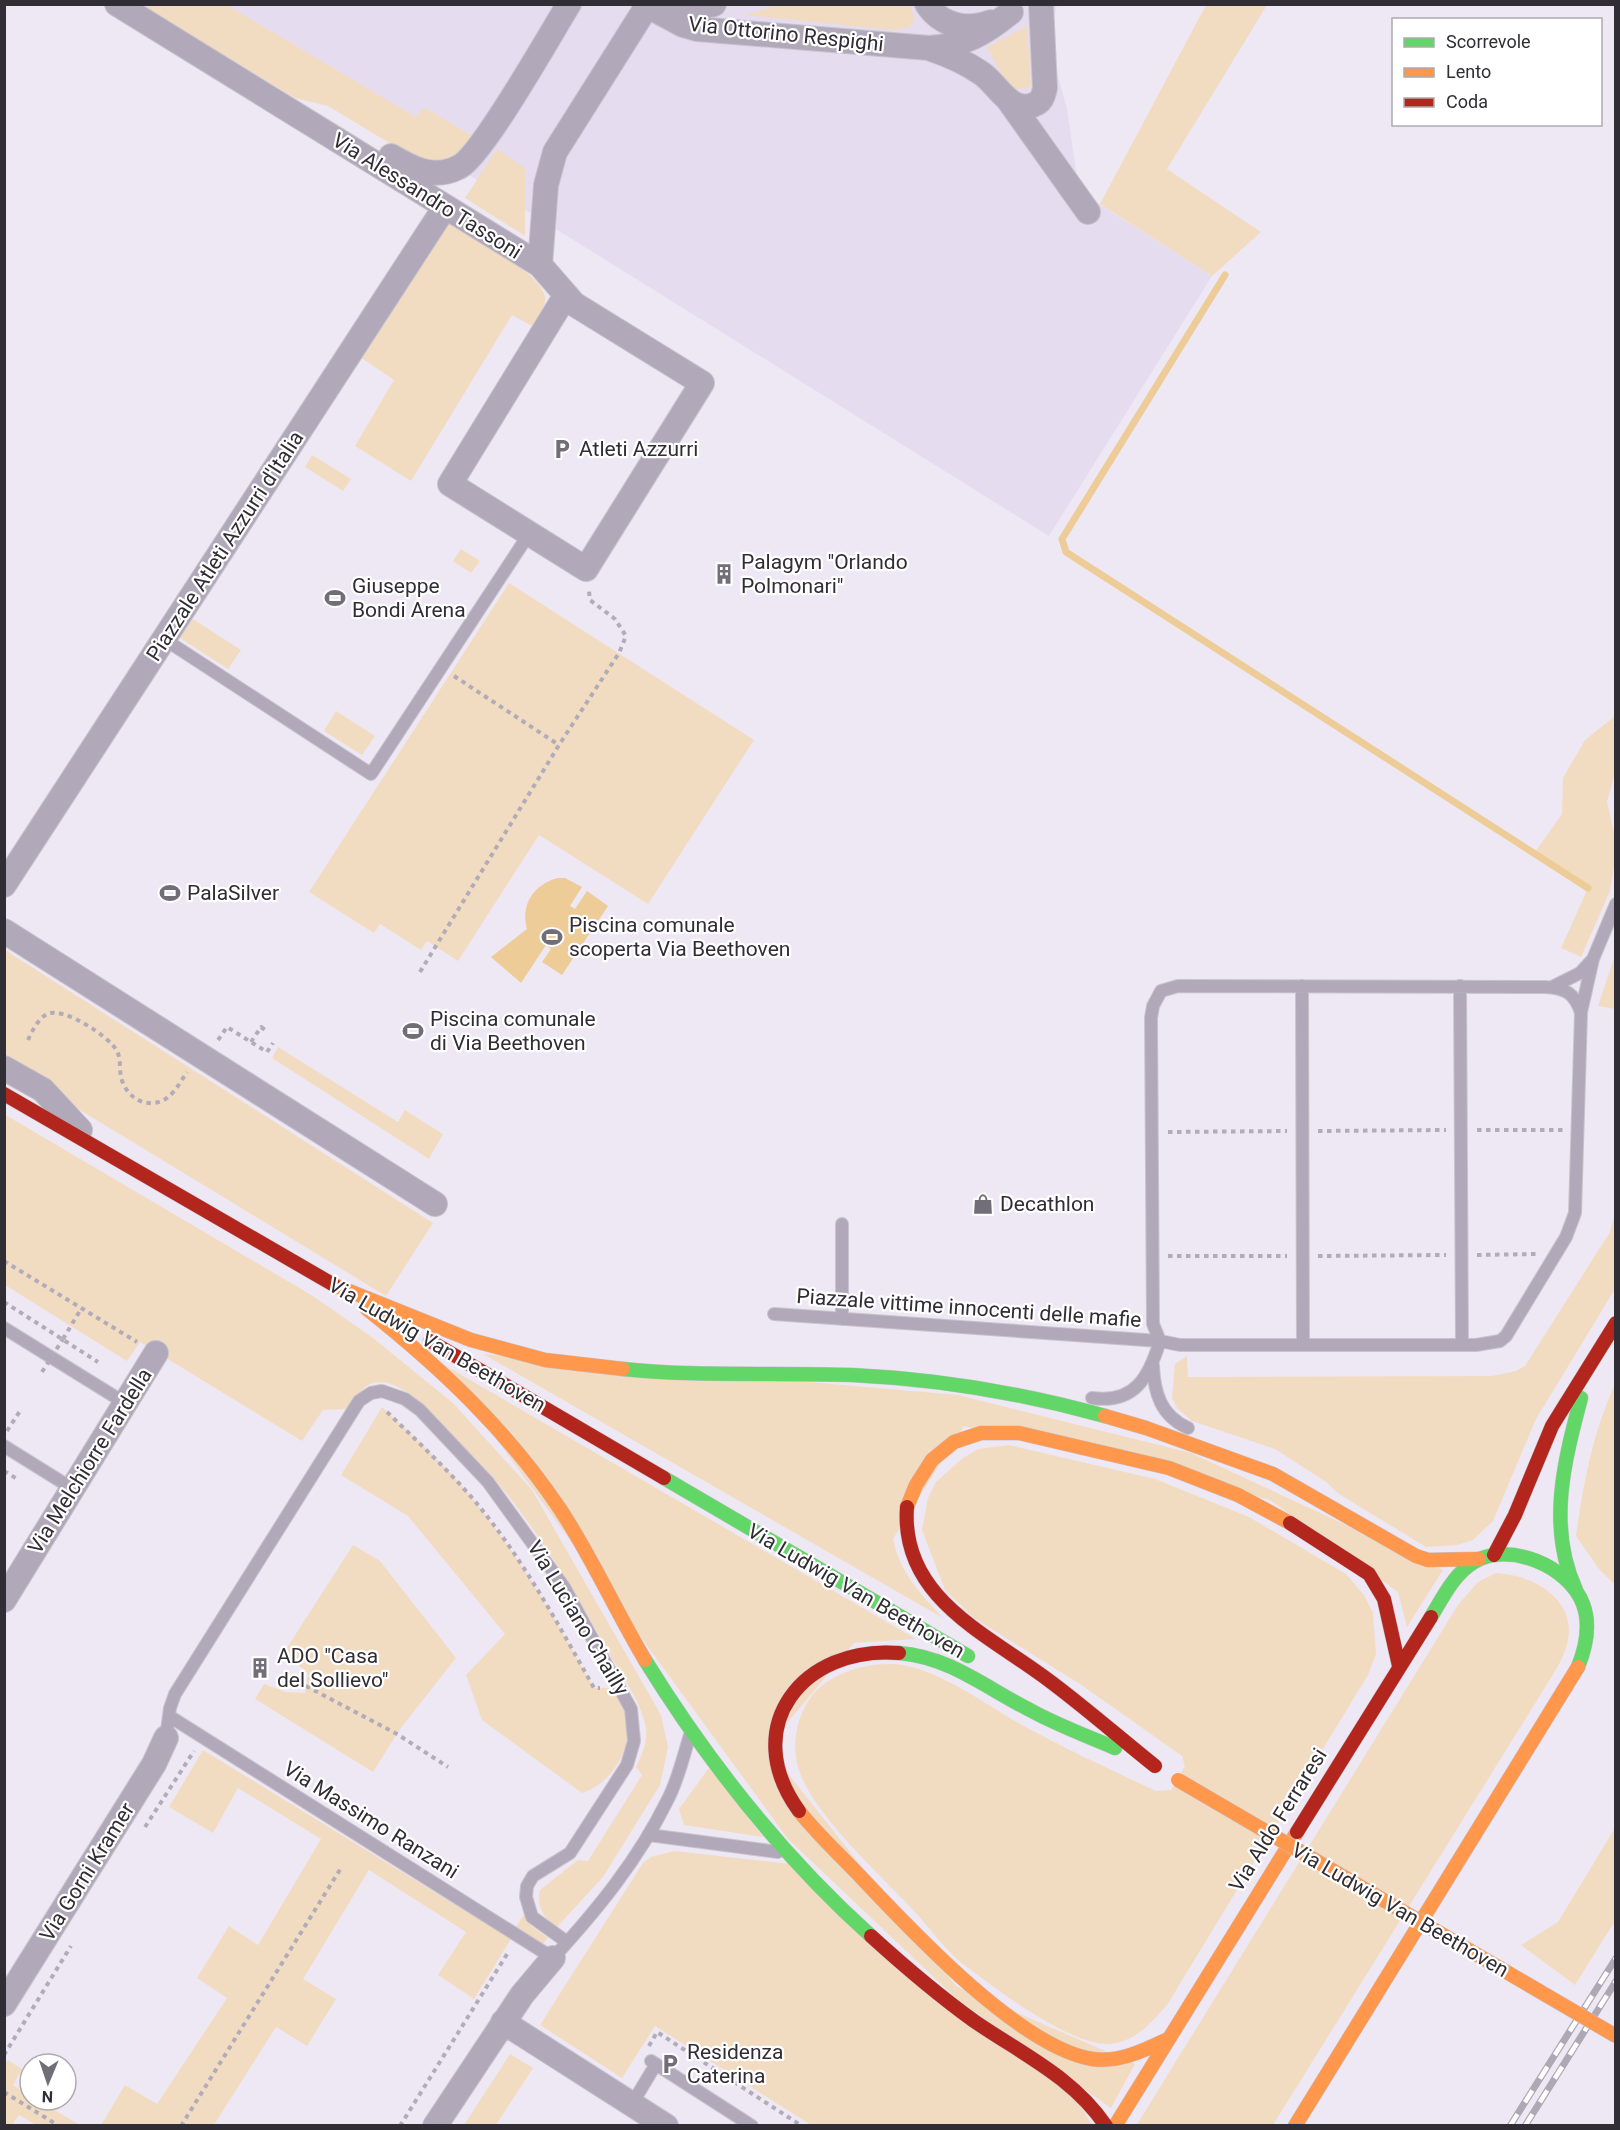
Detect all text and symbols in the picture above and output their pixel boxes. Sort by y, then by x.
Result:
street label: Via Ottorino Respighi [687,12,885,56]
legend [1392,18,1602,126]
text: Scorrevole [1446,31,1531,52]
text: Lento [1446,61,1491,82]
text: Coda [1446,91,1488,112]
street label: Via Alessandro Tassoni [328,128,526,264]
street label: Piazzale Atleti Azzurri d'Italia [142,427,308,665]
parking icon: Atleti Azzurri [550,437,574,461]
place label: Atleti Azzurri [579,437,698,461]
place label: Palagym "Orlando Polmonari" [741,550,908,598]
building icon: Palagym "Orlando Polmonari" [712,562,736,586]
place label: Giuseppe Bondi Arena [352,574,466,622]
sports icon: Giuseppe Bondi Arena [323,586,347,610]
sports icon: PalaSilver [158,881,182,905]
place label: PalaSilver [187,881,279,905]
place label: Piscina comunale scoperta Via Beethoven [569,913,790,961]
sports icon: Piscina comunale scoperta Via Beethoven [540,925,564,949]
place label: Piscina comunale di Via Beethoven [430,1007,596,1055]
sports icon: Piscina comunale di Via Beethoven [401,1019,425,1043]
shop icon: Decathlon [971,1192,995,1216]
place label: Decathlon [1000,1192,1094,1216]
street label: Via Ludwig Van Beethoven [324,1273,550,1417]
street label: Piazzale vittime innocenti delle mafie [796,1284,1142,1332]
street label: Via Melchiorre Fardella [23,1364,157,1558]
street label: Via Ludwig Van Beethoven [743,1519,969,1663]
street label: Via Luciano Chailly [522,1536,634,1700]
place label: ADO "Casa del Sollievo" [277,1644,388,1692]
building icon: ADO "Casa del Sollievo" [248,1656,272,1680]
street label: Via Aldo Ferraresi [1224,1744,1332,1896]
street label: Via Massimo Ranzani [279,1756,463,1884]
street label: Via Gorni Kramer [35,1798,139,1946]
street label: Via Ludwig Van Beethoven [1287,1838,1513,1982]
place label: Residenza Caterina [687,2040,783,2088]
north arrow [18,2052,78,2112]
parking icon: Residenza Caterina [658,2052,682,2076]
text: N [42,2087,53,2106]

